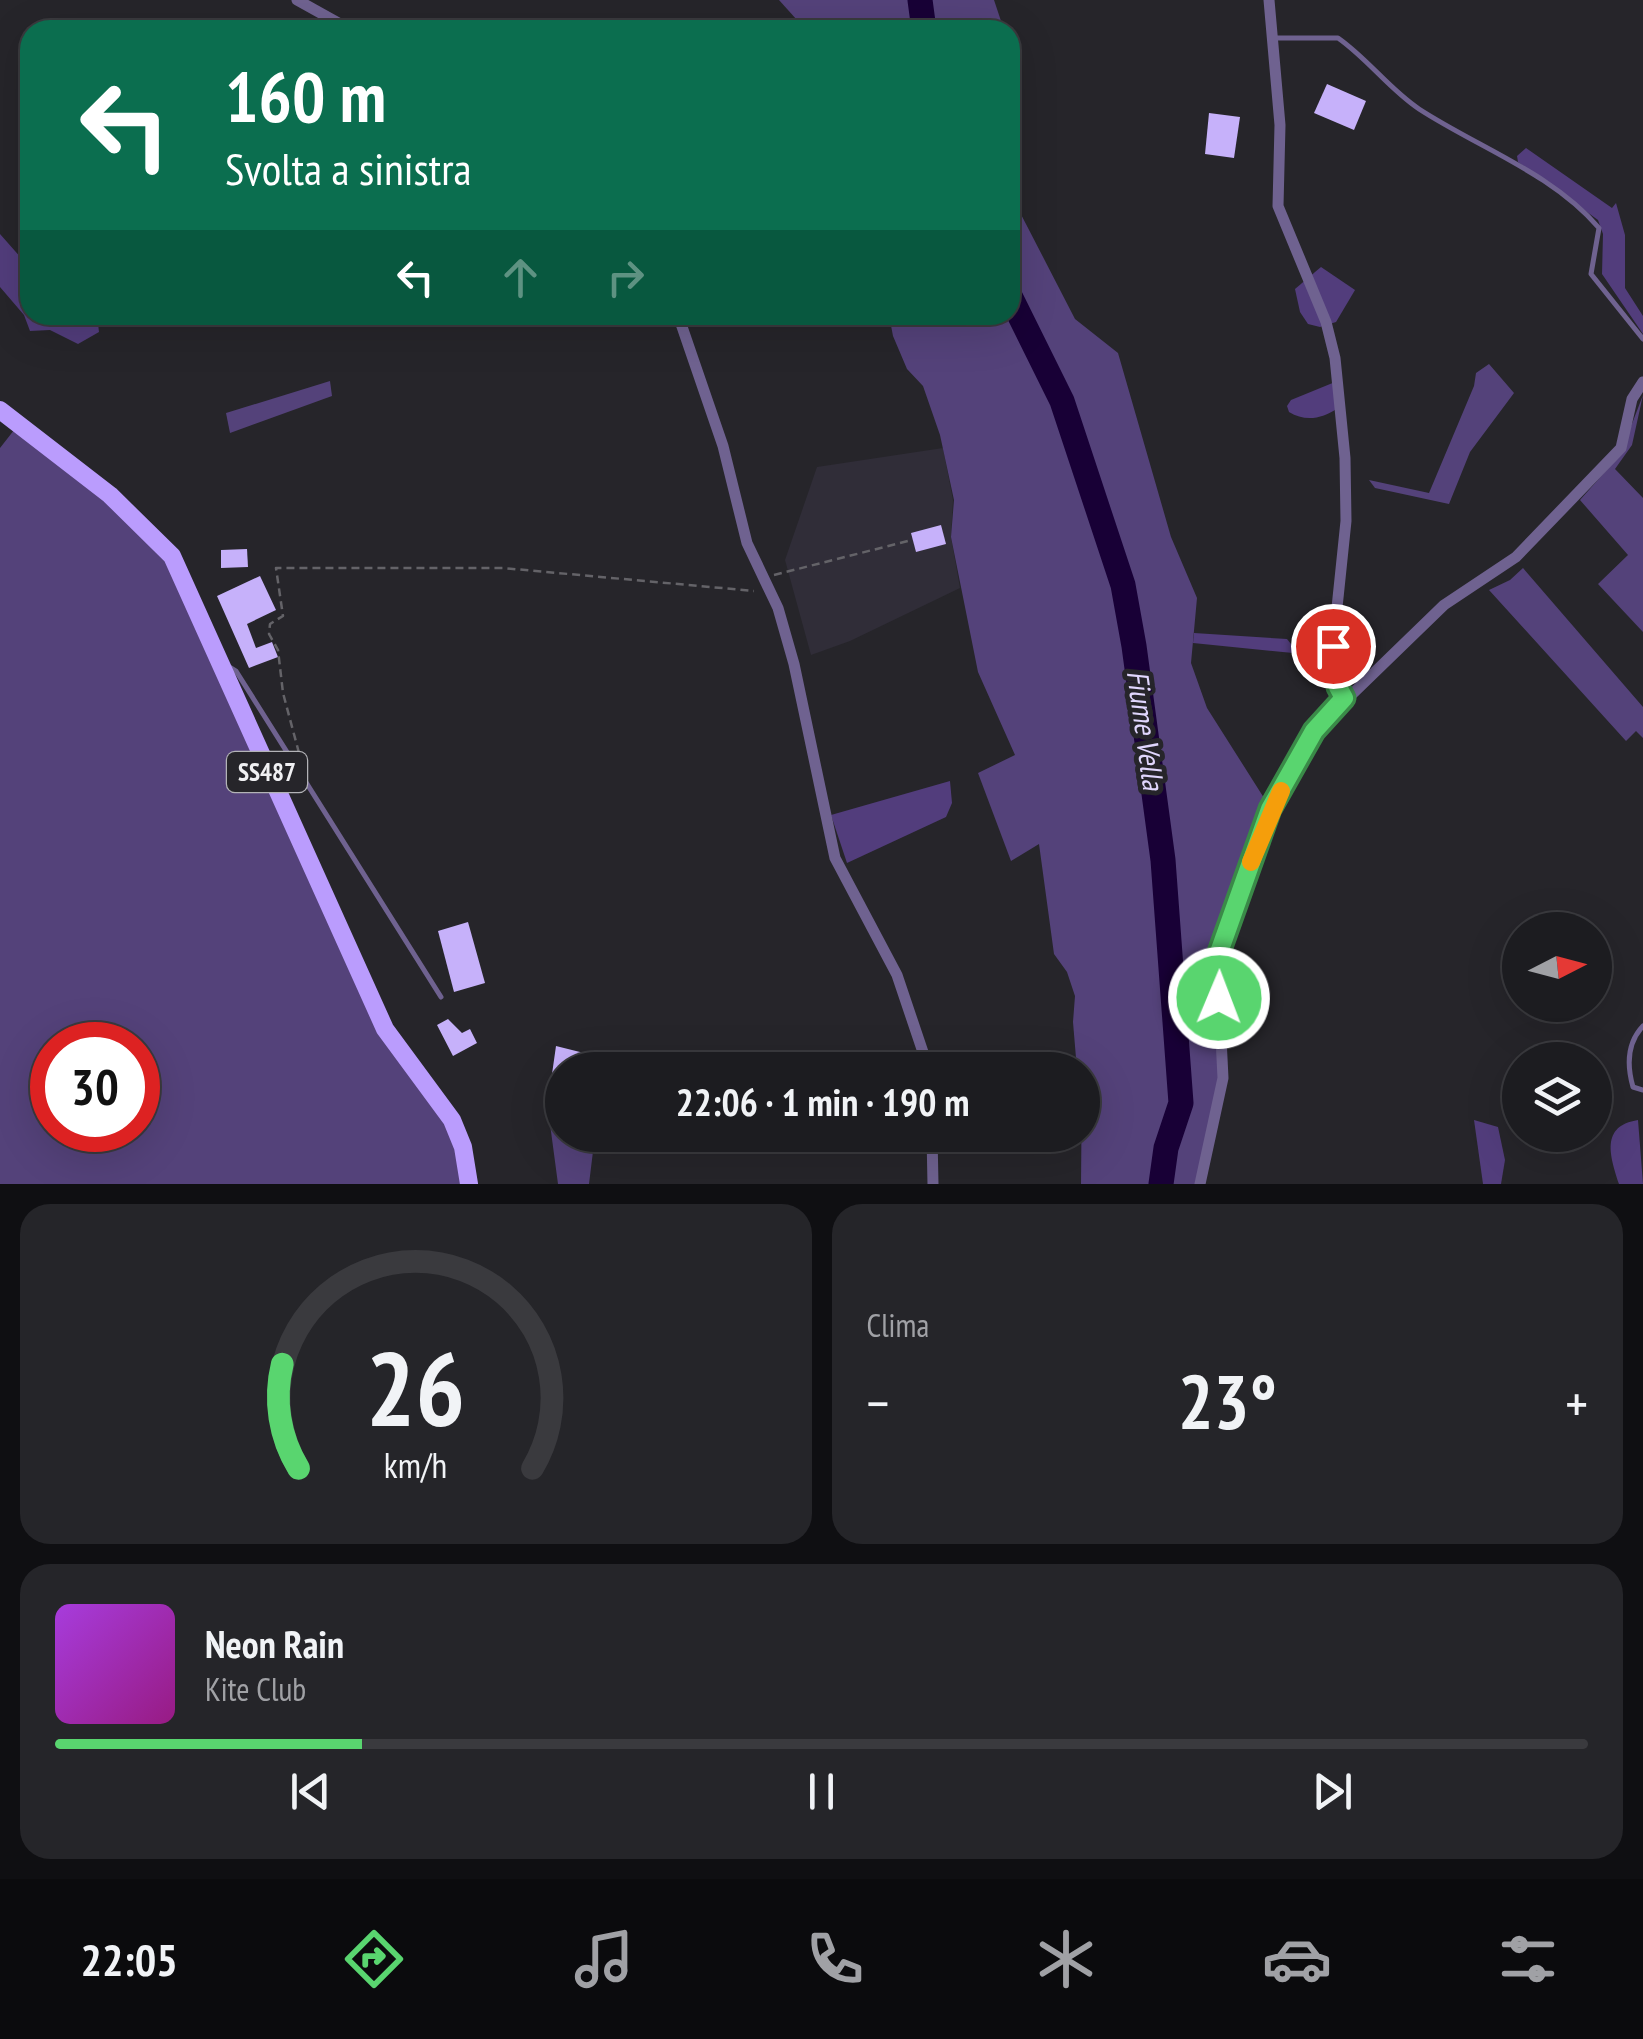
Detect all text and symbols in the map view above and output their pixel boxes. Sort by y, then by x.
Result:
text: 160 m [225,51,386,141]
icon: left [60,60,190,190]
text: Svolta a sinistra [225,139,472,197]
icon: left [388,250,443,305]
icon: ahead [493,250,548,305]
icon: right [598,250,653,305]
pin [1291,604,1376,689]
icon: arrive [1306,619,1361,674]
water label: Fiume Vella [1119,668,1174,794]
road number: SS487 [227,752,307,792]
north arrow [1502,912,1612,1022]
map controls [1502,912,1612,1152]
position arrow [1167,946,1271,1050]
speed limit sign: 30 [30,1022,160,1152]
button: layers [1502,1042,1612,1152]
text: 22:06 · 1 min · 190 m [676,1077,969,1126]
text: Clima [867,1304,929,1346]
text: 26 [366,1320,465,1455]
text: 23° [1178,1353,1277,1450]
text: − [867,1367,889,1438]
text: + [1565,1367,1588,1438]
text: km/h [384,1442,447,1488]
text: Neon Rain [205,1619,344,1668]
text: Kite Club [205,1668,306,1710]
icon: previous [283,1764,338,1819]
icon: pause [794,1764,849,1819]
icon: next [1305,1764,1360,1819]
icon: directions [339,1924,409,1994]
icon: music [569,1924,639,1994]
icon: phone [800,1924,870,1994]
icon: climate [1031,1924,1101,1994]
icon: car [1262,1924,1332,1994]
icon: filters [1493,1924,1563,1994]
text: 22:05 [80,1930,178,1988]

